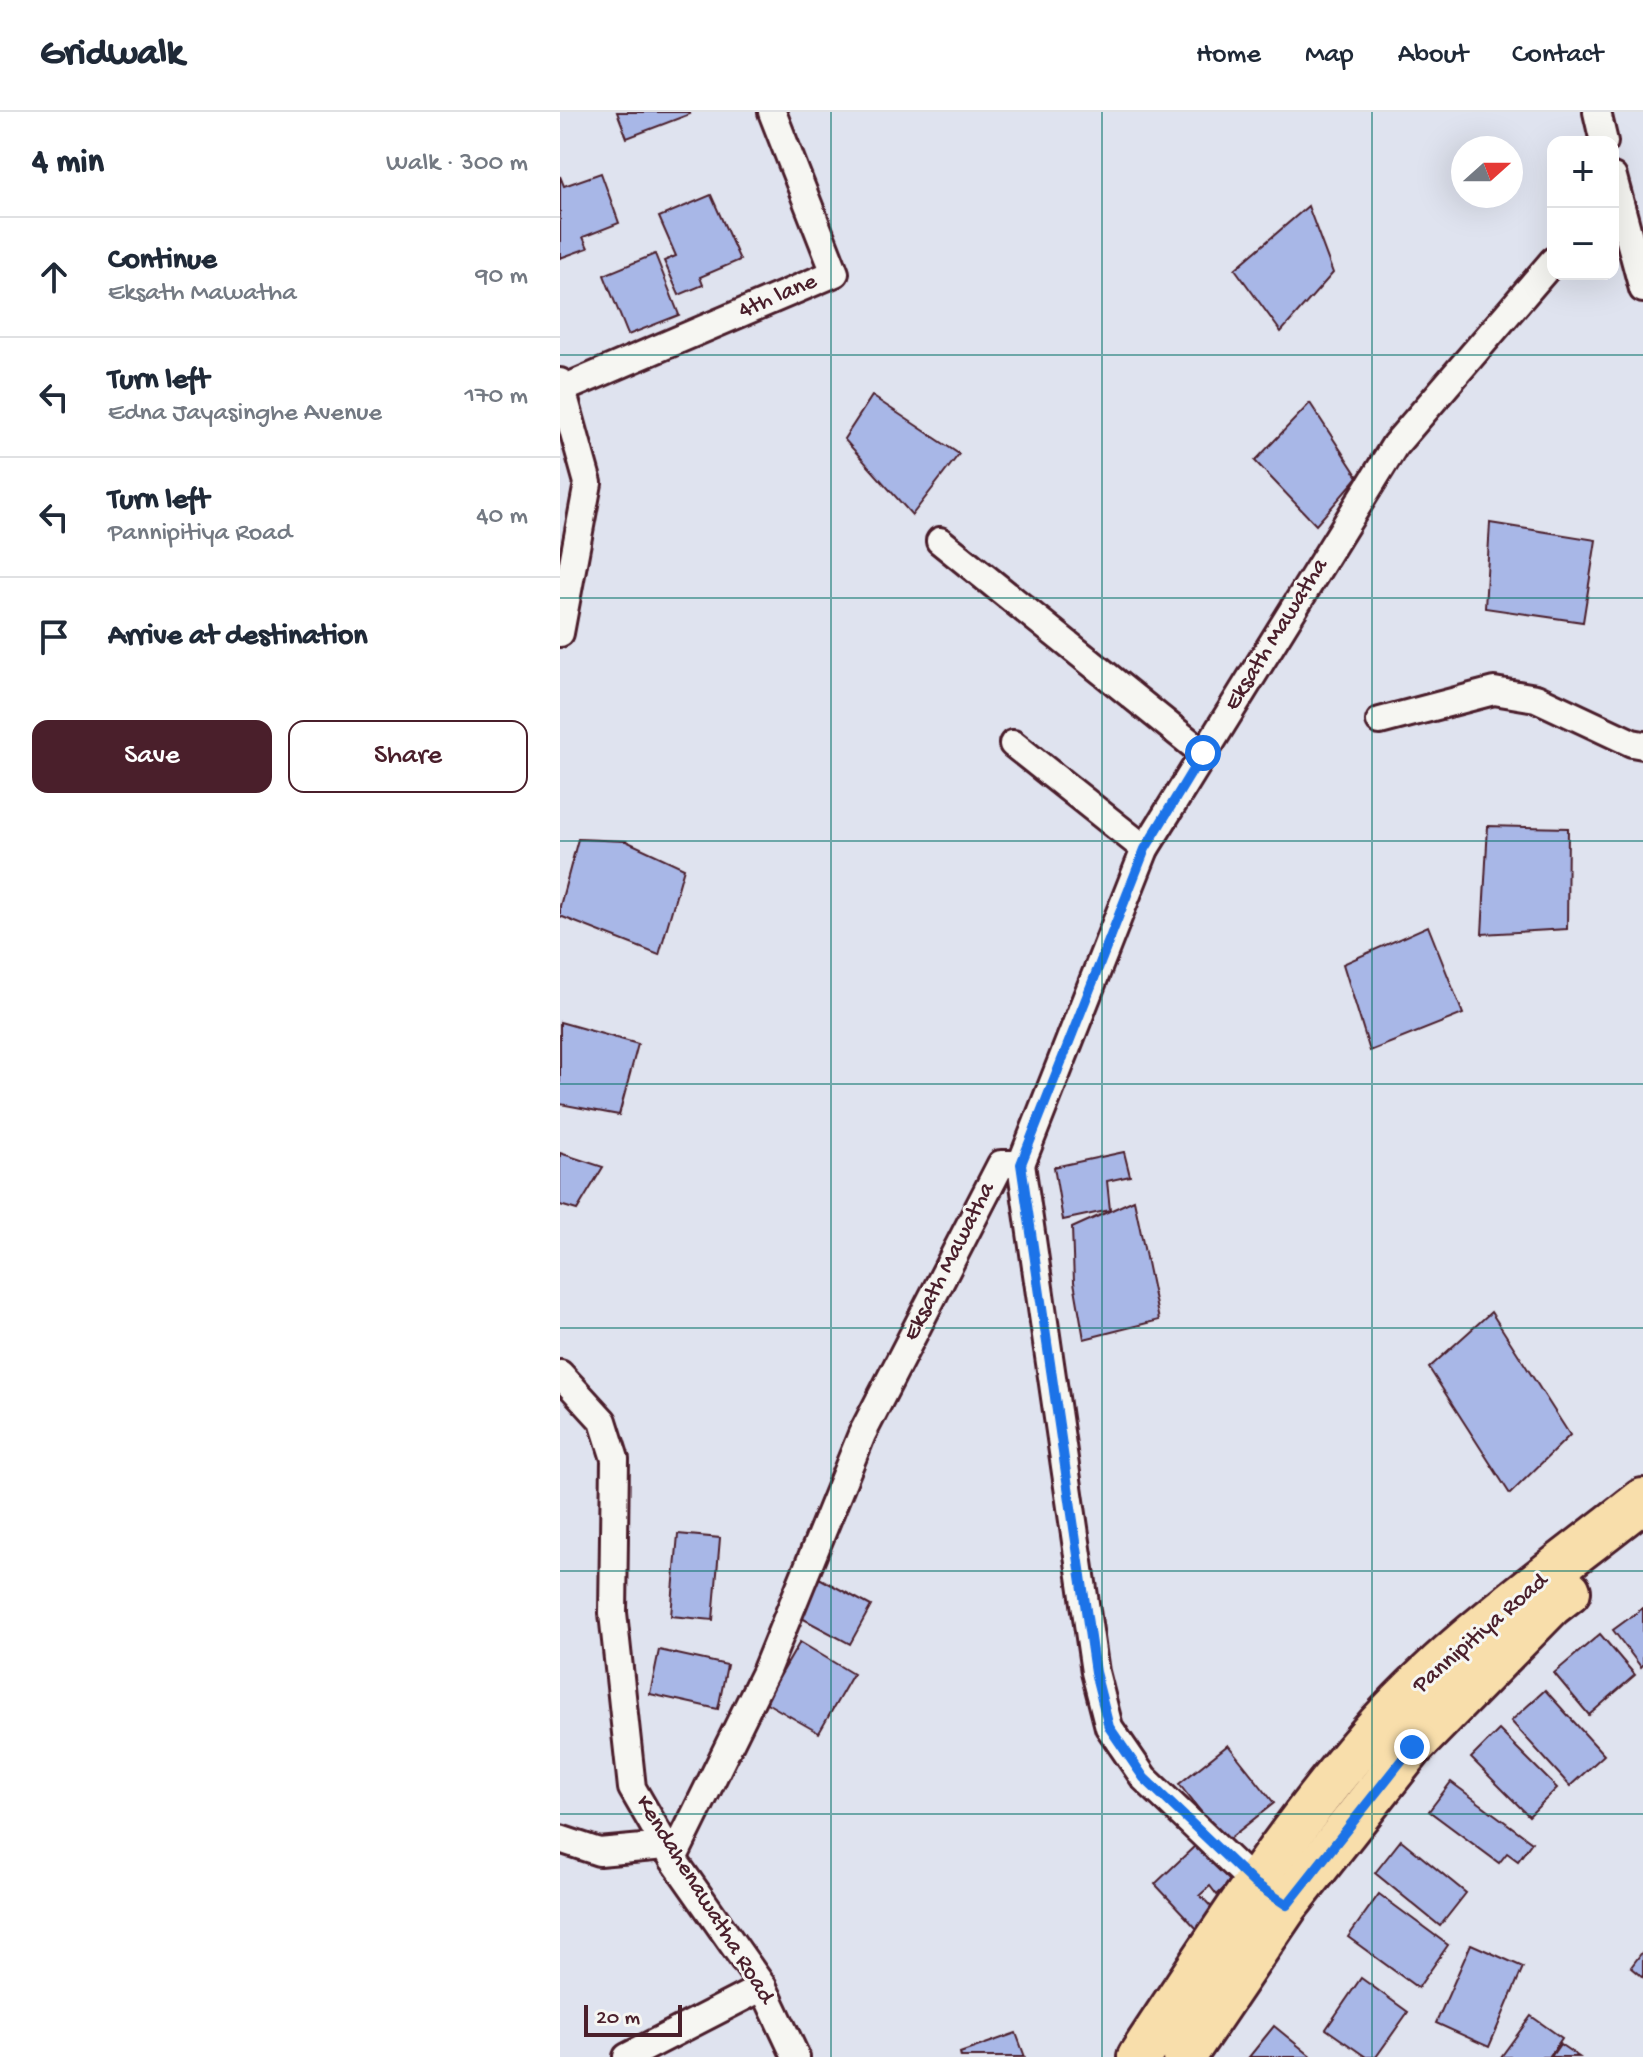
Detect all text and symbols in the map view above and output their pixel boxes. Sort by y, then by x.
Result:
text: Gridwalk [40,33,184,77]
text: Home [1196,39,1261,72]
text: Map [1305,39,1354,72]
text: About [1398,39,1468,72]
text: Contact [1512,39,1603,72]
north arrow [1451,136,1523,208]
map controls [1547,136,1619,280]
button: + [1547,136,1619,208]
text: 4 min [32,144,104,184]
text: Walk · 300 m [386,149,528,180]
button: − [1547,208,1619,280]
text: Continue [108,244,217,279]
icon: ahead [32,255,76,299]
text: 90 m [476,262,528,293]
street label: 4th lane [735,267,822,326]
text: Eksath Mawatha [108,279,297,310]
text: Turn left [108,364,209,399]
icon: left [32,375,76,419]
text: 170 m [465,382,528,413]
text: Edna Jayasinghe Avenue [108,399,382,430]
text: Turn left [108,484,209,519]
icon: left [32,495,76,539]
text: 40 m [476,502,528,533]
text: Pannipitiya Road [108,519,292,550]
street label: Eksath Mawatha [1219,553,1336,717]
icon: arrive [32,615,76,659]
text: Arrive at destination [108,620,368,655]
button: Save [32,720,272,793]
button: Share [288,720,528,793]
route start [1185,735,1221,771]
street label: Eksath Mawatha [898,1177,1003,1346]
street label: Pannipitiya Road [1407,1566,1556,1701]
route end [1394,1729,1430,1765]
street label: Kendahenawatha Road [628,1790,781,2011]
scale bar [584,2001,682,2037]
text: 20 m [596,2006,640,2032]

